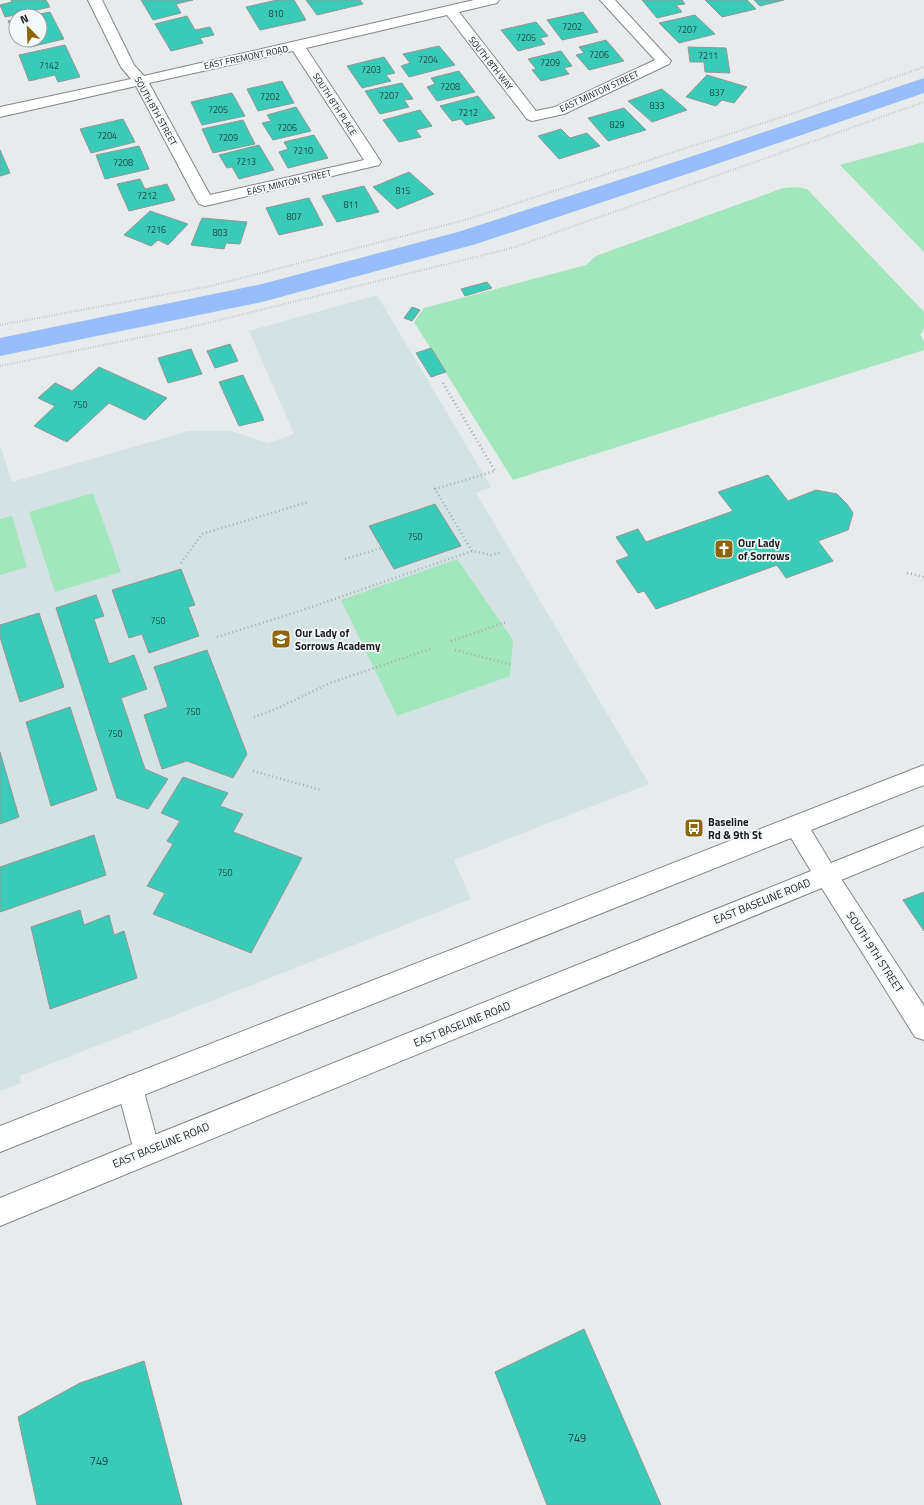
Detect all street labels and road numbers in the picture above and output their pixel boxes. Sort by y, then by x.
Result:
street label: SOUTH 8TH WAY [466,33,516,93]
street label: EAST FREMONT ROAD [203,42,290,72]
street label: EAST MINTON STREET [557,67,641,115]
street label: SOUTH 8TH PLACE [310,70,360,138]
street label: SOUTH 8TH STREET [132,74,180,148]
street label: EAST MINTON STREET [246,166,333,198]
street label: EAST BASELINE ROAD [711,874,813,928]
street label: SOUTH 9TH STREET [843,908,907,996]
street label: EAST BASELINE ROAD [411,997,513,1051]
street label: EAST BASELINE ROAD [110,1118,212,1172]

